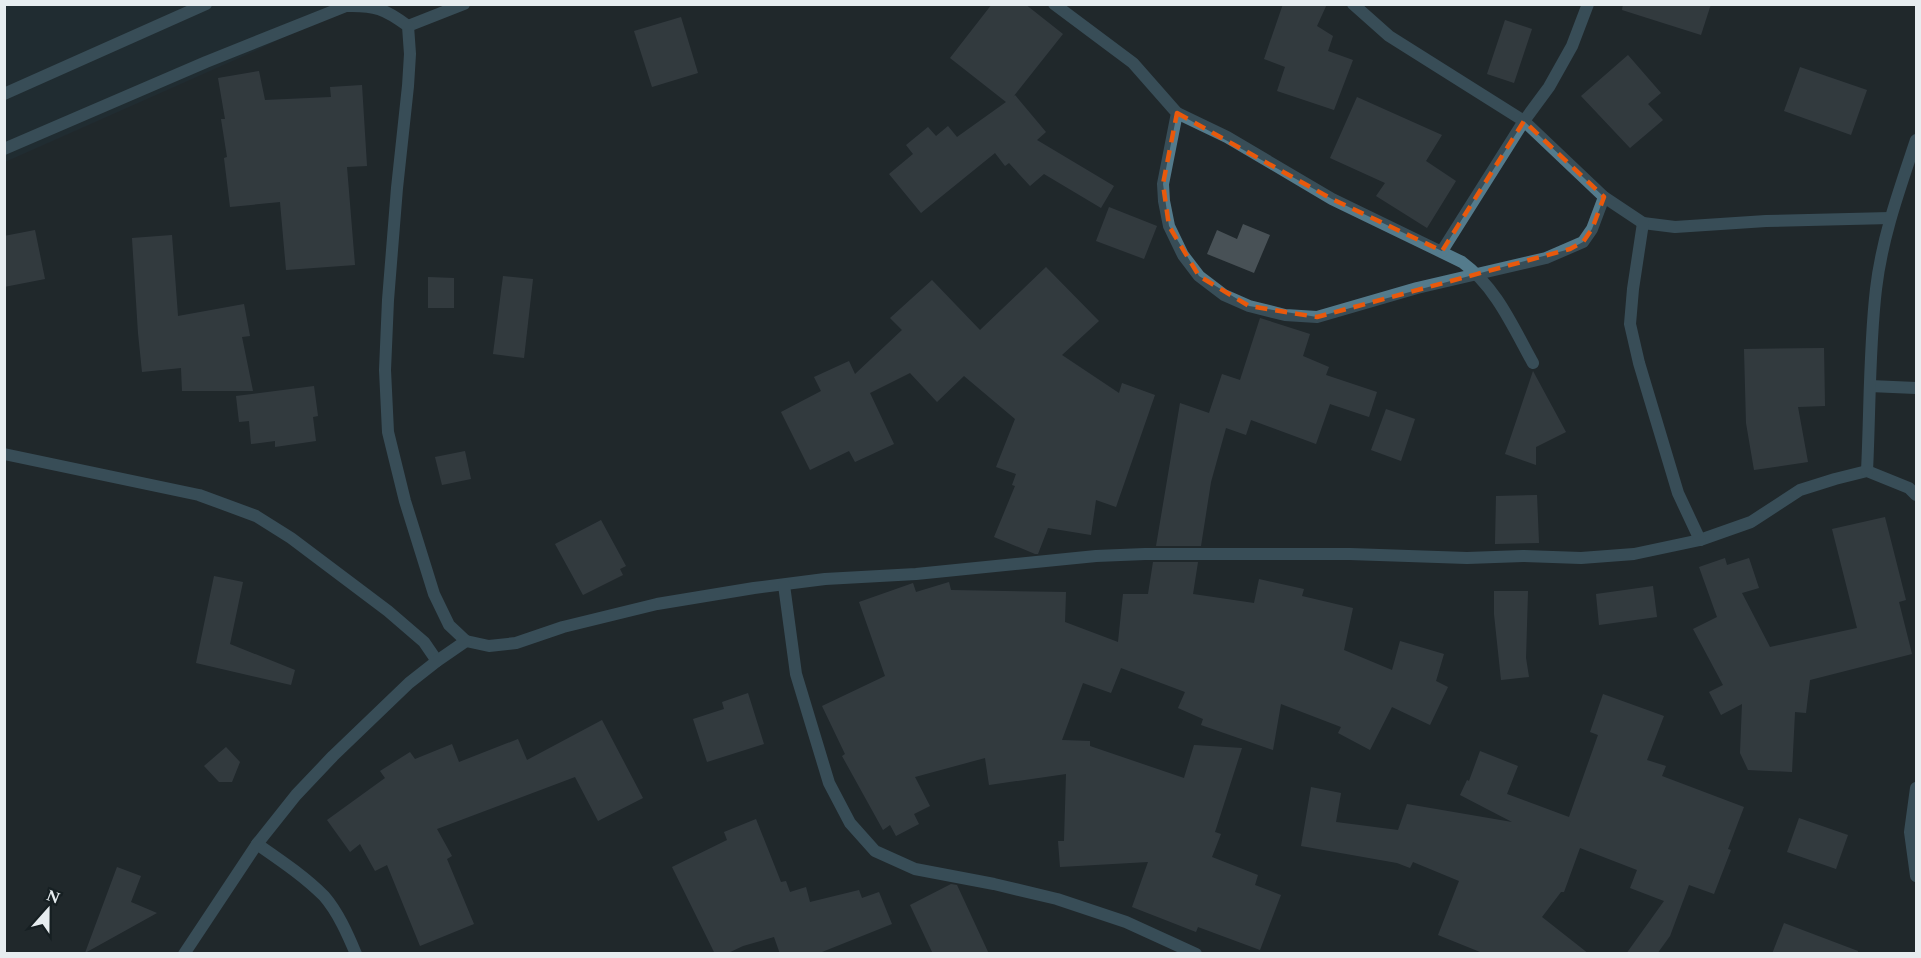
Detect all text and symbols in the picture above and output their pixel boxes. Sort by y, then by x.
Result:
north arrow [18,880,78,940]
text: N [43,883,63,910]

